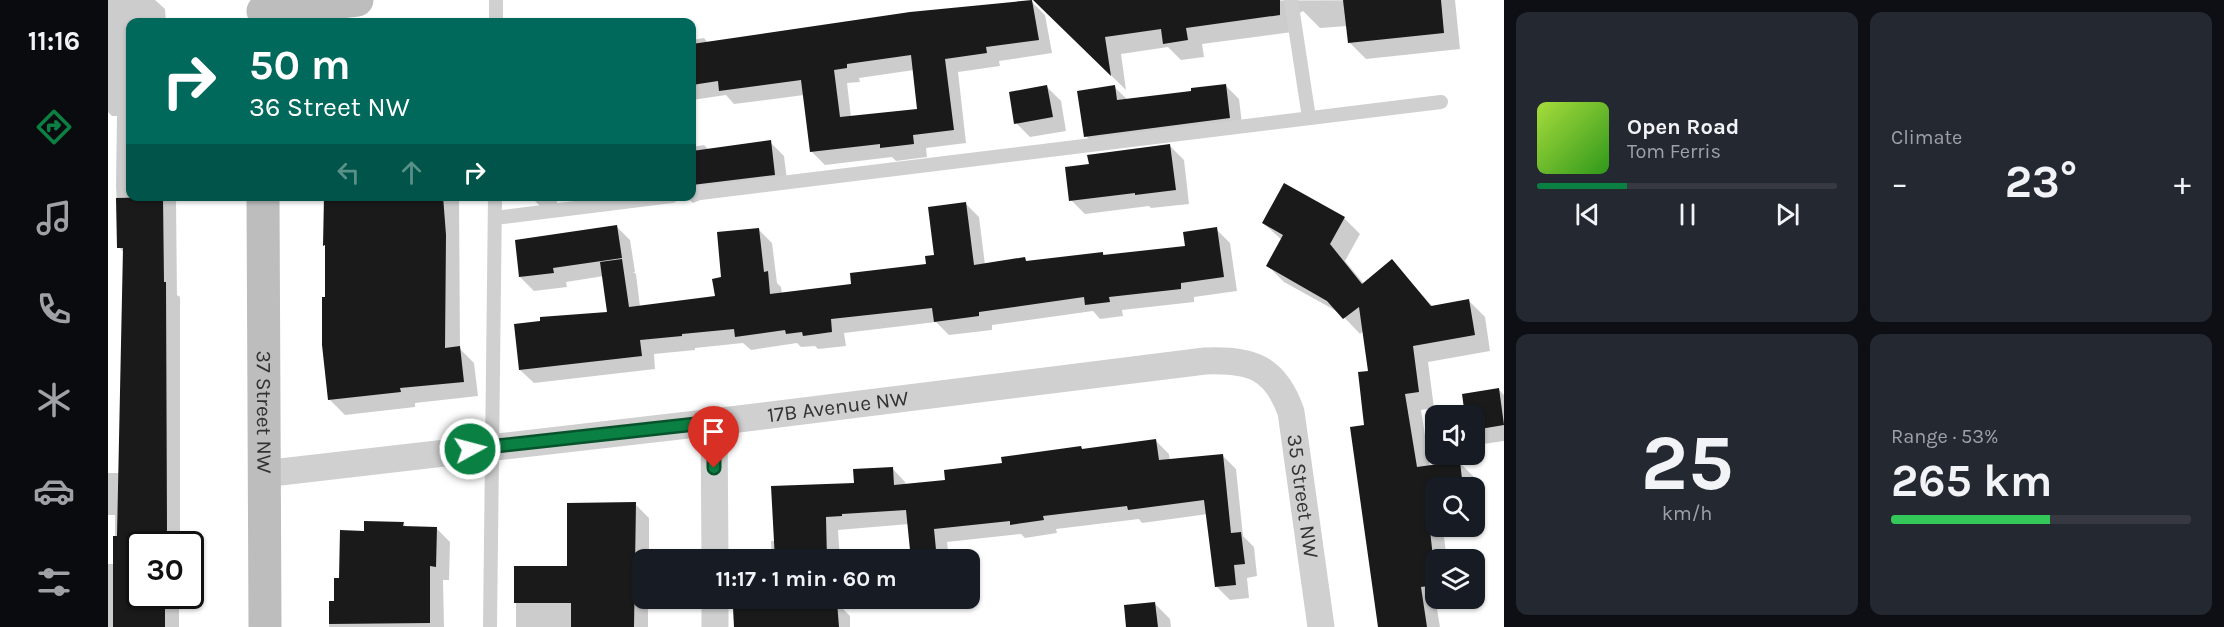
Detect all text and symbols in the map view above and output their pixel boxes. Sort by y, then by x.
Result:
text: 11:16 [28,25,80,57]
text: 50 m [249,40,351,90]
icon: right [150,42,228,120]
text: 36 Street NW [249,91,410,123]
icon: directions [33,106,75,148]
text: Open Road [1627,114,1739,140]
text: Climate [1891,126,1962,149]
text: Tom Ferris [1627,140,1721,163]
icon: left [332,156,365,189]
icon: ahead [395,156,428,189]
icon: right [458,156,491,189]
text: 23° [2005,156,2077,208]
text: − [1891,164,1908,202]
text: + [2174,164,2191,202]
icon: music [33,197,75,239]
icon: previous [1571,198,1604,231]
icon: pause [1671,198,1704,231]
icon: next [1771,198,1804,231]
icon: phone [33,288,75,330]
street label: 37 Street NW [252,350,276,474]
icon: climate [33,379,75,421]
street label: 17B Avenue NW [766,386,910,427]
map controls [1425,405,1485,609]
button: sound [1425,405,1485,465]
pin [688,406,739,468]
icon: arrive [697,415,730,448]
position arrow [438,417,502,481]
text: 25 [1641,417,1733,509]
text: Range · 53% [1891,425,1999,448]
street label: 35 Street NW [1282,433,1323,560]
text: 265 km [1891,455,2052,507]
icon: car [33,470,75,512]
button: search [1425,477,1485,537]
text: km/h [1662,502,1712,525]
speed limit sign: 30 [126,531,204,609]
button: layers [1425,549,1485,609]
icon: filters [33,561,75,603]
text: 11:17 · 1 min · 60 m [715,566,897,592]

